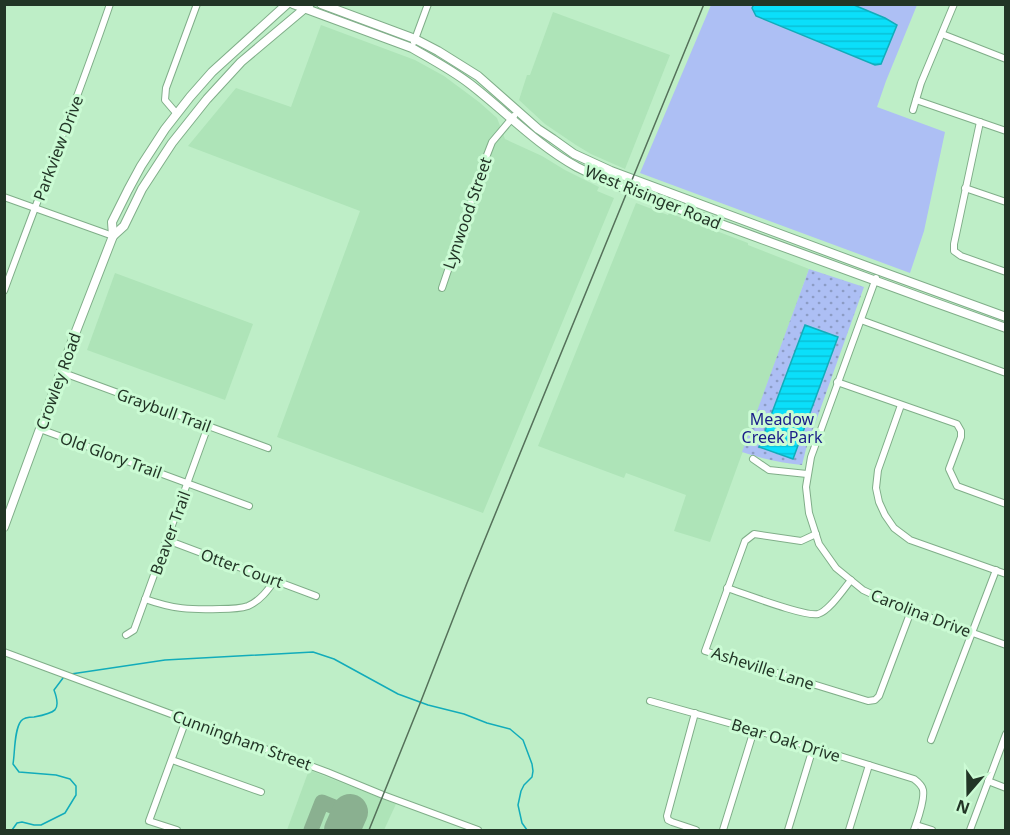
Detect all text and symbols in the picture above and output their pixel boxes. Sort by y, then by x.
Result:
street label: Parkview Drive [28,92,88,204]
street label: Lynwood Street [438,154,497,272]
street label: West Risinger Road [582,160,724,234]
street label: Crowley Road [30,329,86,433]
street label: Graybull Trail [114,383,214,437]
park label: Meadow Creek Park [742,408,823,448]
street label: Old Glory Trail [57,426,165,484]
street label: Beaver Trail [145,488,195,578]
street label: Otter Court [198,543,286,593]
street label: Carolina Drive [868,584,974,642]
street label: Asheville Lane [709,641,817,695]
street label: Cunningham Street [170,705,315,775]
street label: Bear Oak Drive [729,713,843,767]
north arrow [938,763,998,823]
text: N [953,795,973,820]

